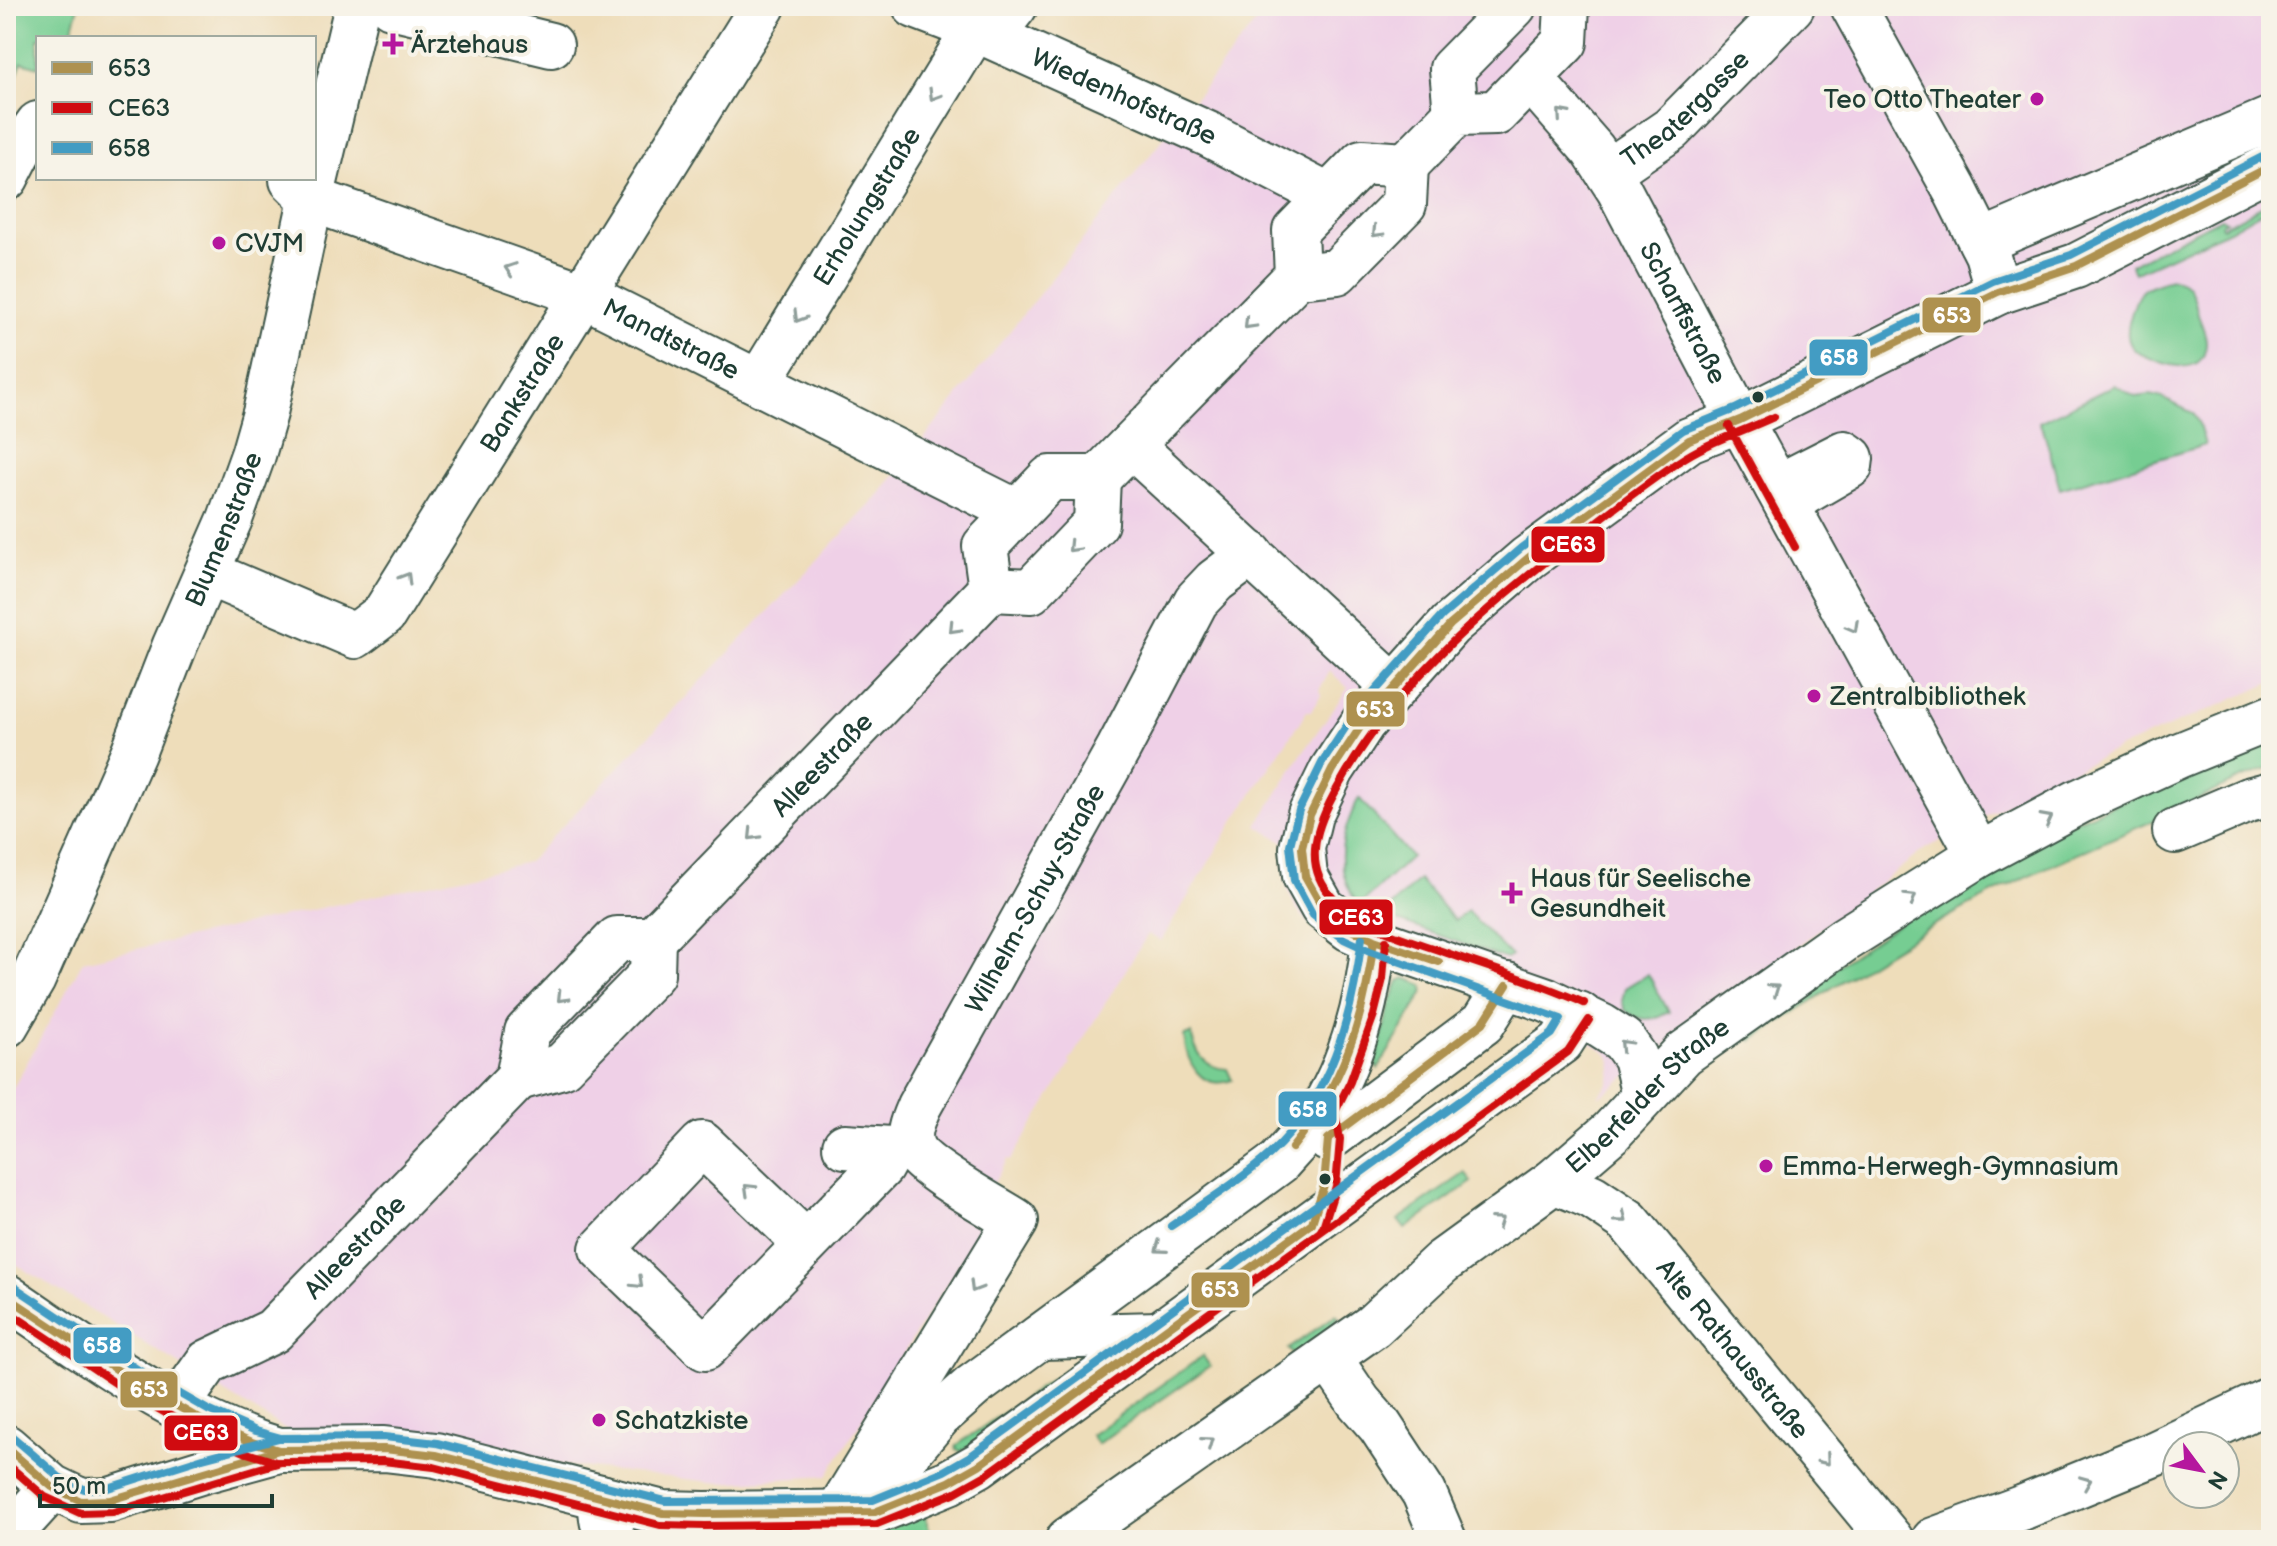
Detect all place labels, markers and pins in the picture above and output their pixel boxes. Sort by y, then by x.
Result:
place label: Ärztehaus [411,29,528,61]
marker: Ärztehaus [382,33,404,55]
place label: Teo Otto Theater [1823,85,2022,116]
marker: Teo Otto Theater [2028,90,2046,108]
place label: CVJM [235,229,304,260]
marker: CVJM [210,234,228,252]
unlabelled marker [1750,389,1766,405]
place label: Zentralbibliothek [1829,682,2026,713]
marker: Zentralbibliothek [1805,687,1823,705]
place label: Haus für Seelische Gesundheit [1530,864,1751,925]
marker: Haus für Seelische Gesundheit [1501,882,1523,904]
place label: Emma-Herwegh-Gymnasium [1782,1152,2119,1183]
marker: Emma-Herwegh-Gymnasium [1757,1157,1775,1175]
unlabelled marker [1317,1171,1333,1187]
place label: Schatzkiste [615,1406,748,1437]
marker: Schatzkiste [590,1411,608,1429]

